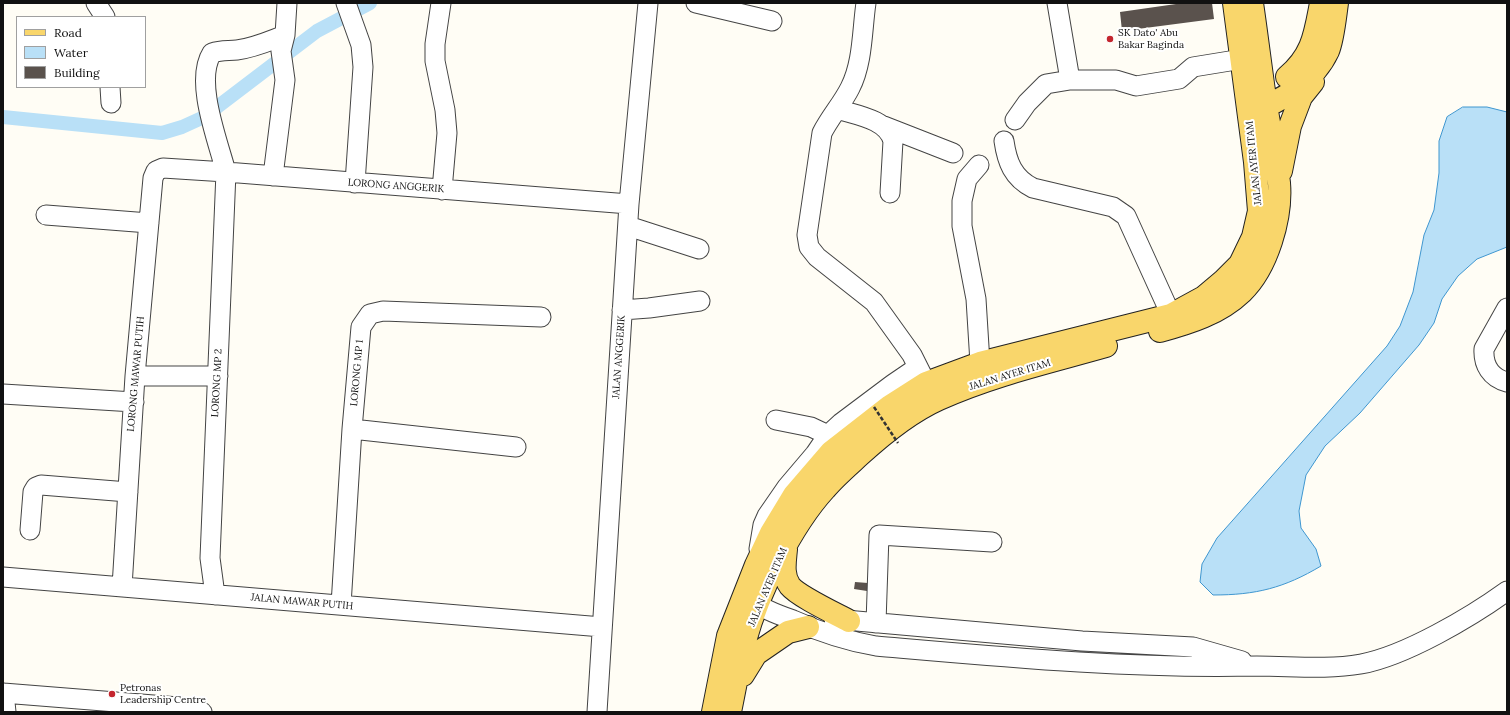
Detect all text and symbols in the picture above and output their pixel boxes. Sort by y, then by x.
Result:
legend [16,16,146,88]
text: Road [54,25,82,40]
place label: SK Dato' Abu Bakar Baginda [1118,27,1184,50]
marker: SK Dato' Abu Bakar Baginda [1105,34,1115,44]
text: Water [54,45,88,60]
text: Building [54,65,100,80]
street label: JALAN AYER ITAM [1244,120,1264,206]
street label: LORONG ANGGERIK [347,177,445,195]
street label: JALAN ANGGERIK [610,315,628,399]
street label: LORONG MAWAR PUTIH [125,316,147,432]
street label: LORONG MP 1 [348,339,366,407]
street label: LORONG MP 2 [209,348,225,418]
street label: JALAN AYER ITAM [968,357,1052,393]
street label: JALAN AYER ITAM [746,546,790,628]
street label: JALAN MAWAR PUTIH [250,592,354,612]
place label: Petronas Leadership Centre [120,682,206,706]
marker: Petronas Leadership Centre [107,689,117,699]

